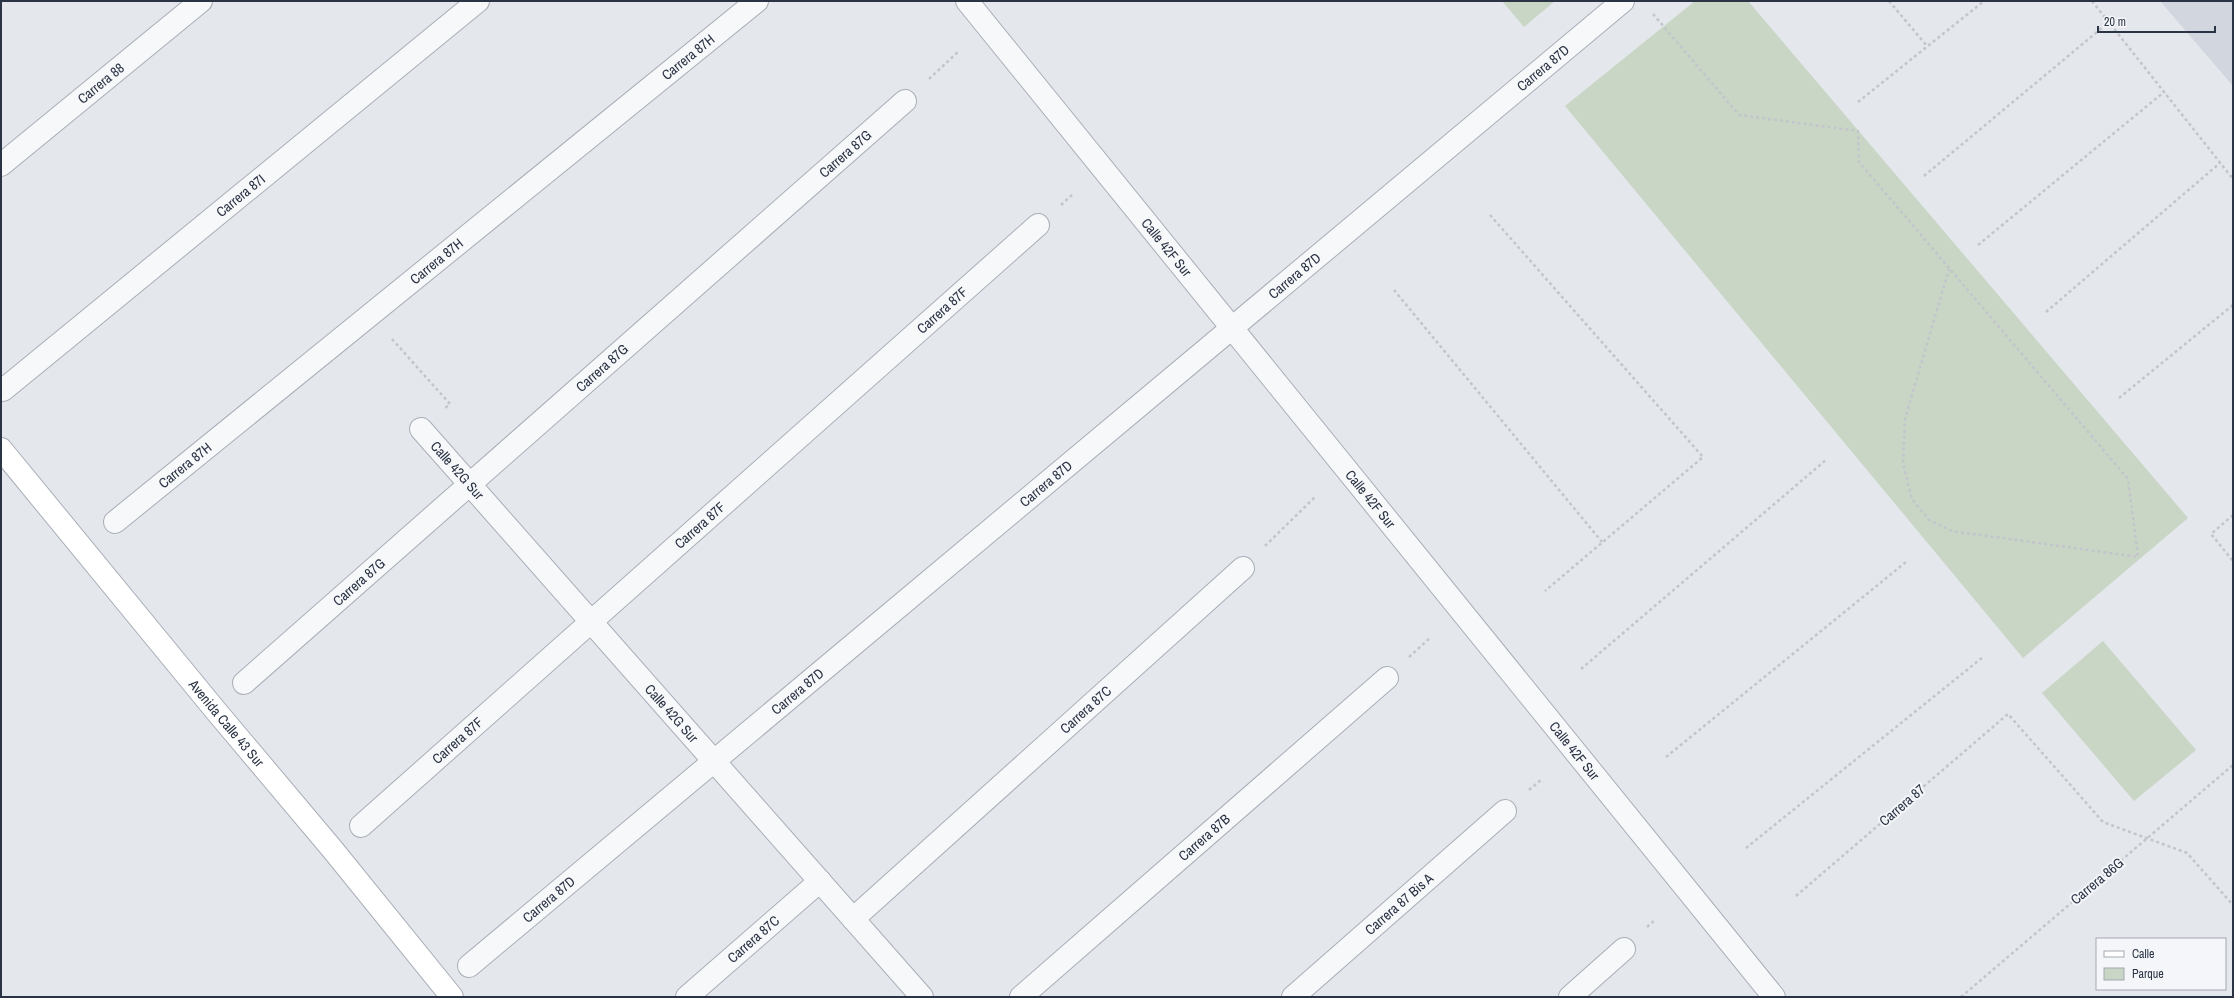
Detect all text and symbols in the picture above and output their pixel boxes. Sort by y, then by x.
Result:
scale bar [2098,8,2215,34]
text: 20 m [2104,14,2126,30]
street label: Carrera 87H [658,30,718,84]
street label: Carrera 87D [1513,41,1573,95]
street label: Carrera 88 [74,59,128,108]
street label: Carrera 87G [815,126,875,182]
street label: Carrera 87I [212,170,269,221]
street label: Calle 42F Sur [1137,214,1196,280]
street label: Carrera 87H [406,234,467,288]
street label: Carrera 87D [1264,249,1324,303]
street label: Carrera 87F [913,283,971,337]
street label: Carrera 87G [572,340,632,396]
street label: Calle 42G Sur [427,437,488,503]
street label: Carrera 87H [155,438,215,492]
street label: Carrera 87D [1016,456,1076,511]
street label: Calle 42F Sur [1341,466,1400,532]
street label: Carrera 87F [671,498,729,553]
street label: Carrera 87G [329,554,389,610]
street label: Carrera 87D [767,664,827,719]
street label: Avenida Calle 43 Sur [184,675,268,771]
street label: Calle 42G Sur [641,680,702,746]
street label: Carrera 87C [1056,682,1115,737]
street label: Carrera 87F [428,713,487,768]
street label: Calle 42F Sur [1545,718,1604,784]
street label: Carrera 87 [1875,780,1929,830]
street label: Carrera 87B [1175,810,1234,865]
street label: Carrera 86G [2067,854,2127,908]
street label: Carrera 87 Bis A [1361,869,1437,939]
street label: Carrera 87D [519,872,579,926]
street label: Carrera 87C [724,912,783,967]
legend [2096,938,2226,990]
text: Calle [2132,946,2154,962]
text: Parque [2132,966,2164,982]

